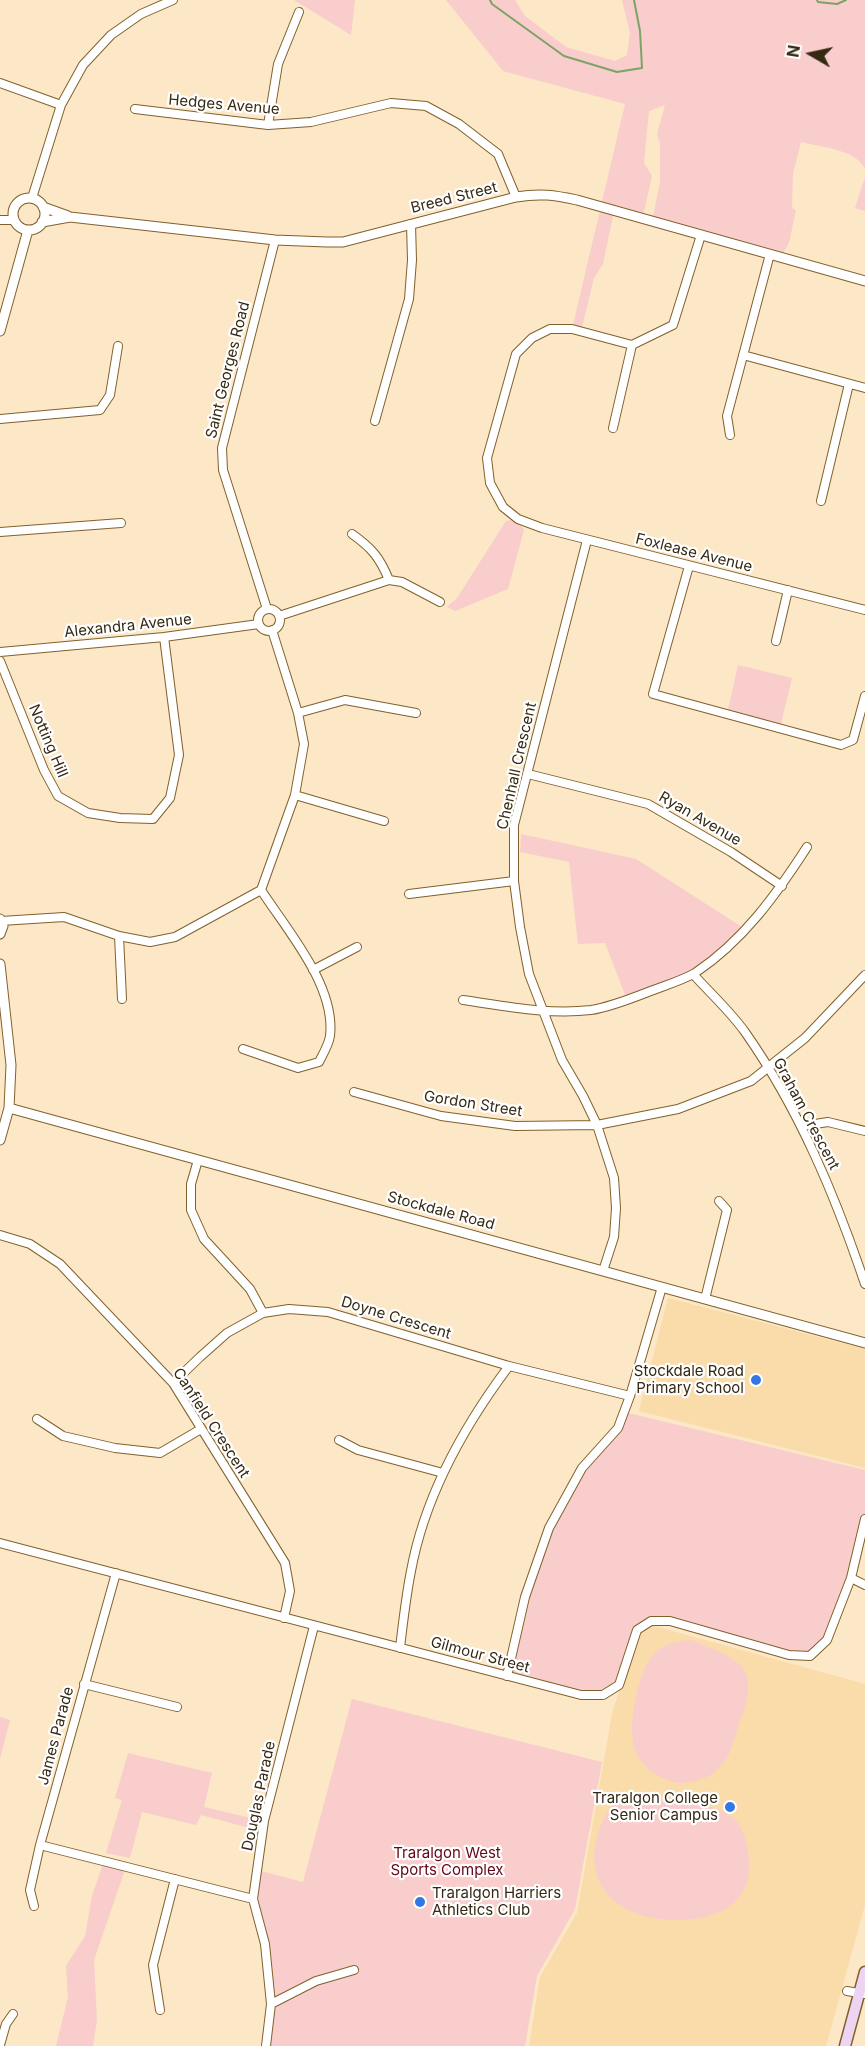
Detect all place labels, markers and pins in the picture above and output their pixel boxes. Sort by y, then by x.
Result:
place label: Stockdale Road Primary School [634,1362,744,1397]
marker: Stockdale Road Primary School [749,1373,763,1387]
place label: Traralgon College Senior Campus [592,1789,718,1824]
marker: Traralgon College Senior Campus [723,1800,737,1814]
place label: Traralgon Harriers Athletics Club [432,1884,561,1919]
marker: Traralgon Harriers Athletics Club [413,1895,427,1909]

